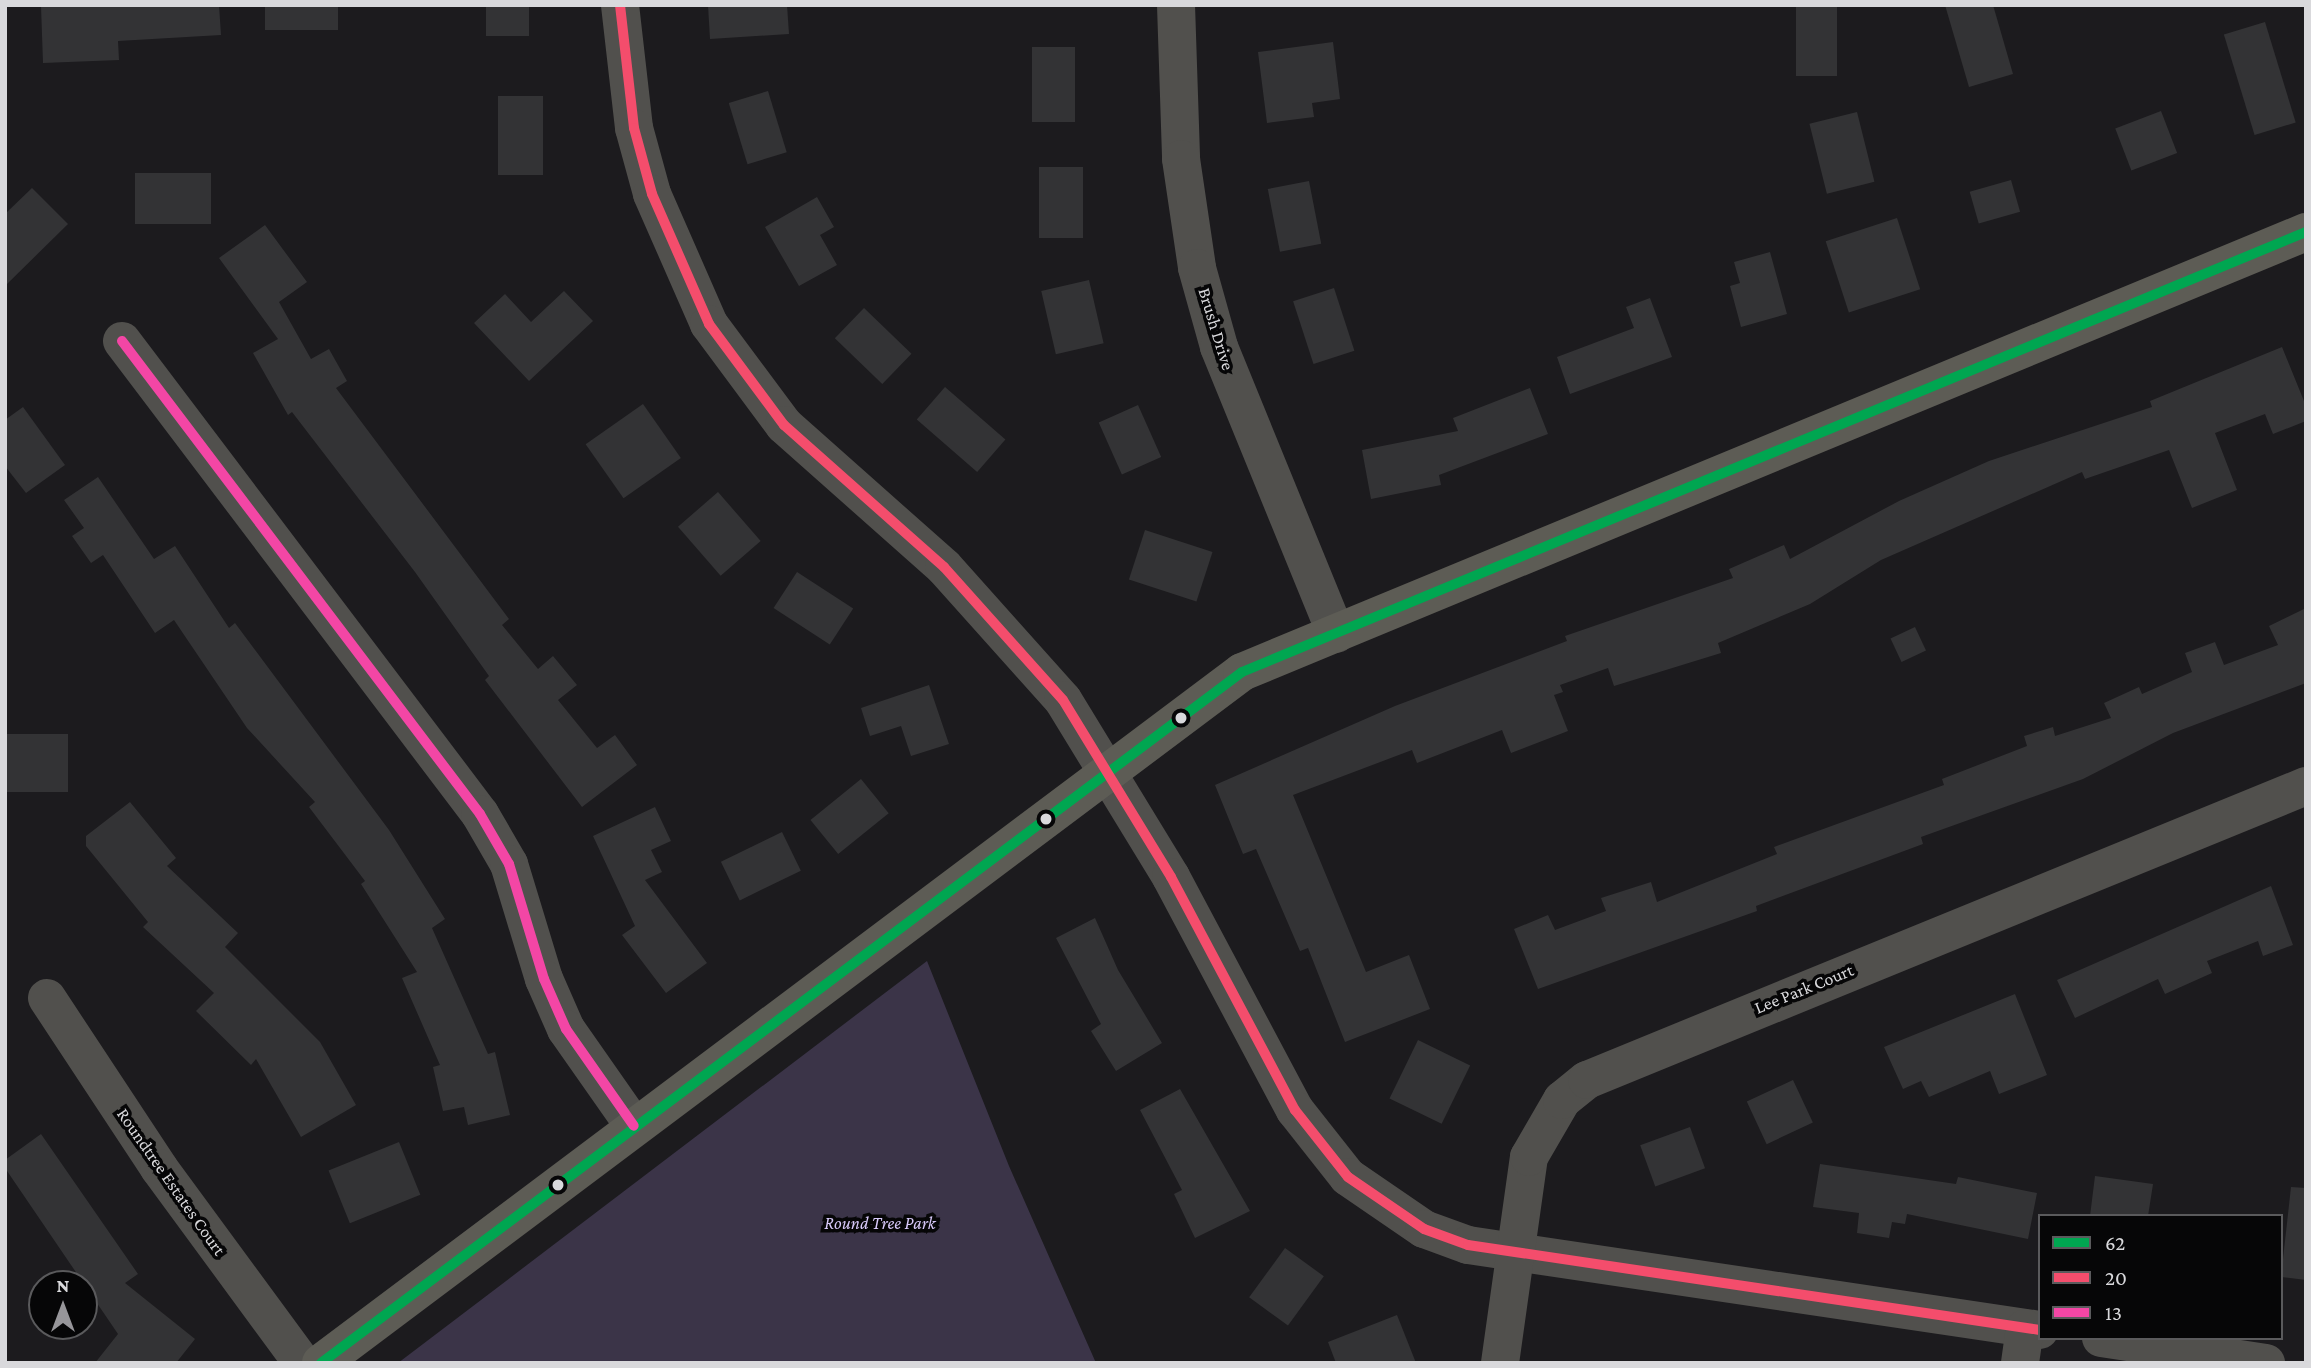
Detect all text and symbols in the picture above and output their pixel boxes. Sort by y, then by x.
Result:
street label: Brush Drive [1193,285,1239,373]
unlabelled marker [1174,711,1188,725]
unlabelled marker [1039,812,1053,826]
street label: Lee Park Court [1751,959,1857,1019]
street label: Roundtree Estates Court [112,1104,230,1260]
unlabelled marker [551,1178,565,1192]
park label: Round Tree Park [824,1212,936,1234]
legend [2038,1214,2283,1340]
text: 62 [2105,1231,2125,1255]
text: 20 [2105,1266,2127,1290]
north arrow [28,1270,98,1340]
text: N [57,1275,69,1296]
text: 13 [2105,1301,2122,1325]

